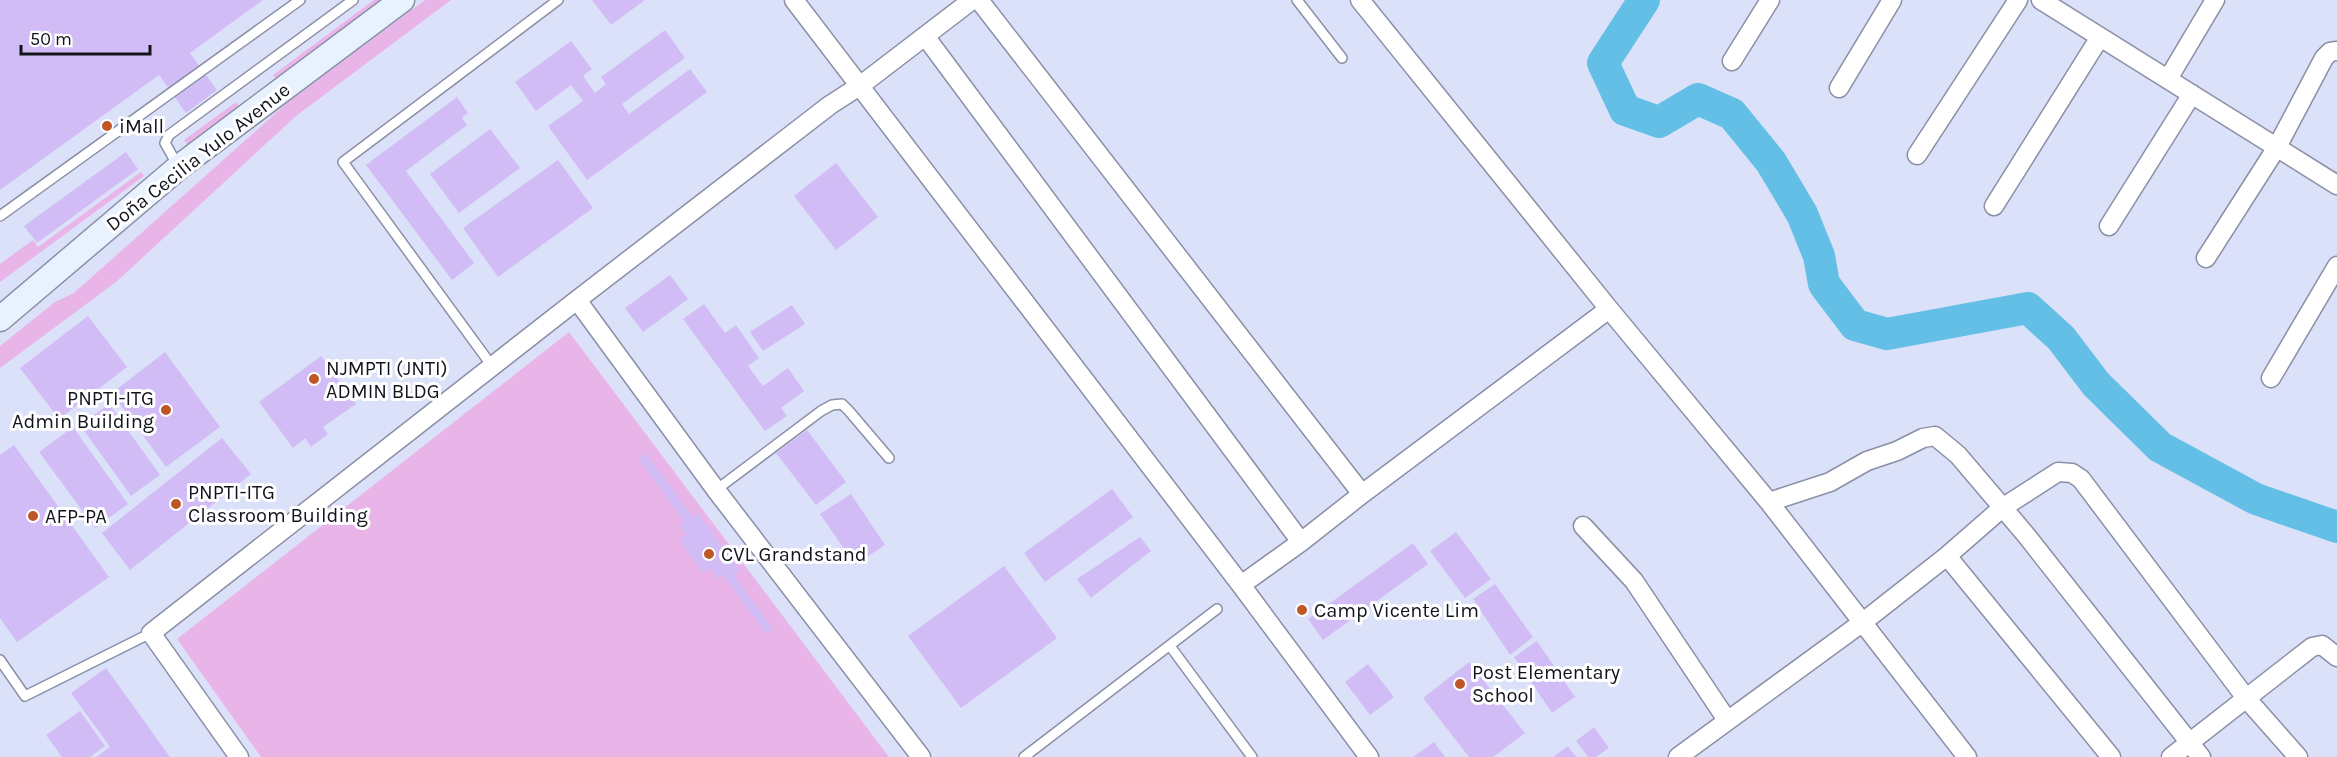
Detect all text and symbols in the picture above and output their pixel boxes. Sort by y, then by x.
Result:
scale bar [21,18,150,56]
text: 50 m [30,28,72,50]
street label: Doña Cecilia Yulo Avenue [102,78,294,236]
place label: iMall [119,115,164,138]
marker: iMall [100,119,114,133]
place label: NJMPTI (JNTI) ADMIN BLDG [326,357,448,403]
marker: NJMPTI (JNTI) ADMIN BLDG [307,372,321,386]
place label: PNPTI-ITG Admin Building [12,387,154,433]
marker: PNPTI-ITG Admin Building [159,403,173,417]
place label: PNPTI-ITG Classroom Building [188,481,368,527]
marker: PNPTI-ITG Classroom Building [169,497,183,511]
place label: AFP-PA [45,505,107,528]
marker: AFP-PA [26,509,40,523]
place label: CVL Grandstand [721,543,867,566]
marker: CVL Grandstand [702,547,716,561]
place label: Camp Vicente Lim [1314,599,1479,622]
marker: Camp Vicente Lim [1295,603,1309,617]
place label: Post Elementary School [1472,661,1620,707]
marker: Post Elementary School [1453,677,1467,691]

